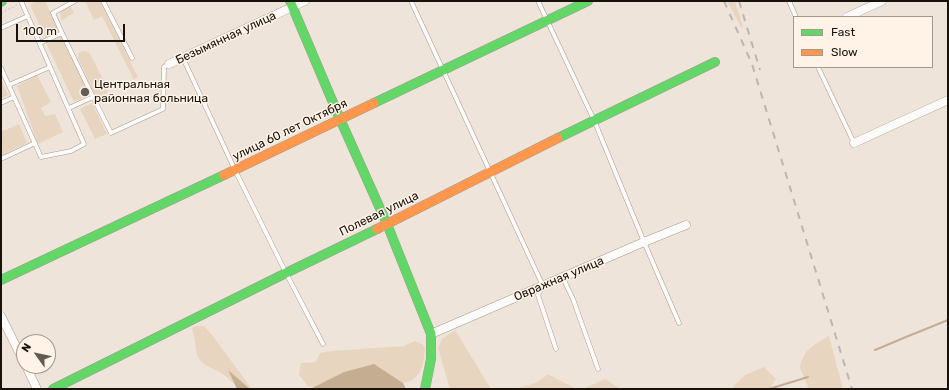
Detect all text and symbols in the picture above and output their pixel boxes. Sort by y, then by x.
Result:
street label: Безымянная улица [174,8,278,68]
scale bar [18,16,127,42]
legend [793,16,933,68]
text: 100 m [23,24,57,38]
text: Fast [831,25,855,39]
text: Slow [831,45,858,59]
place label: Центральная районная больница [94,78,208,106]
marker: Центральная районная больница [79,86,91,98]
street label: улица 60 лет Октября [230,96,350,164]
street label: Полевая улица [337,189,421,239]
street label: Овражная улица [512,254,606,304]
north arrow [16,334,56,374]
text: N [19,341,34,355]

